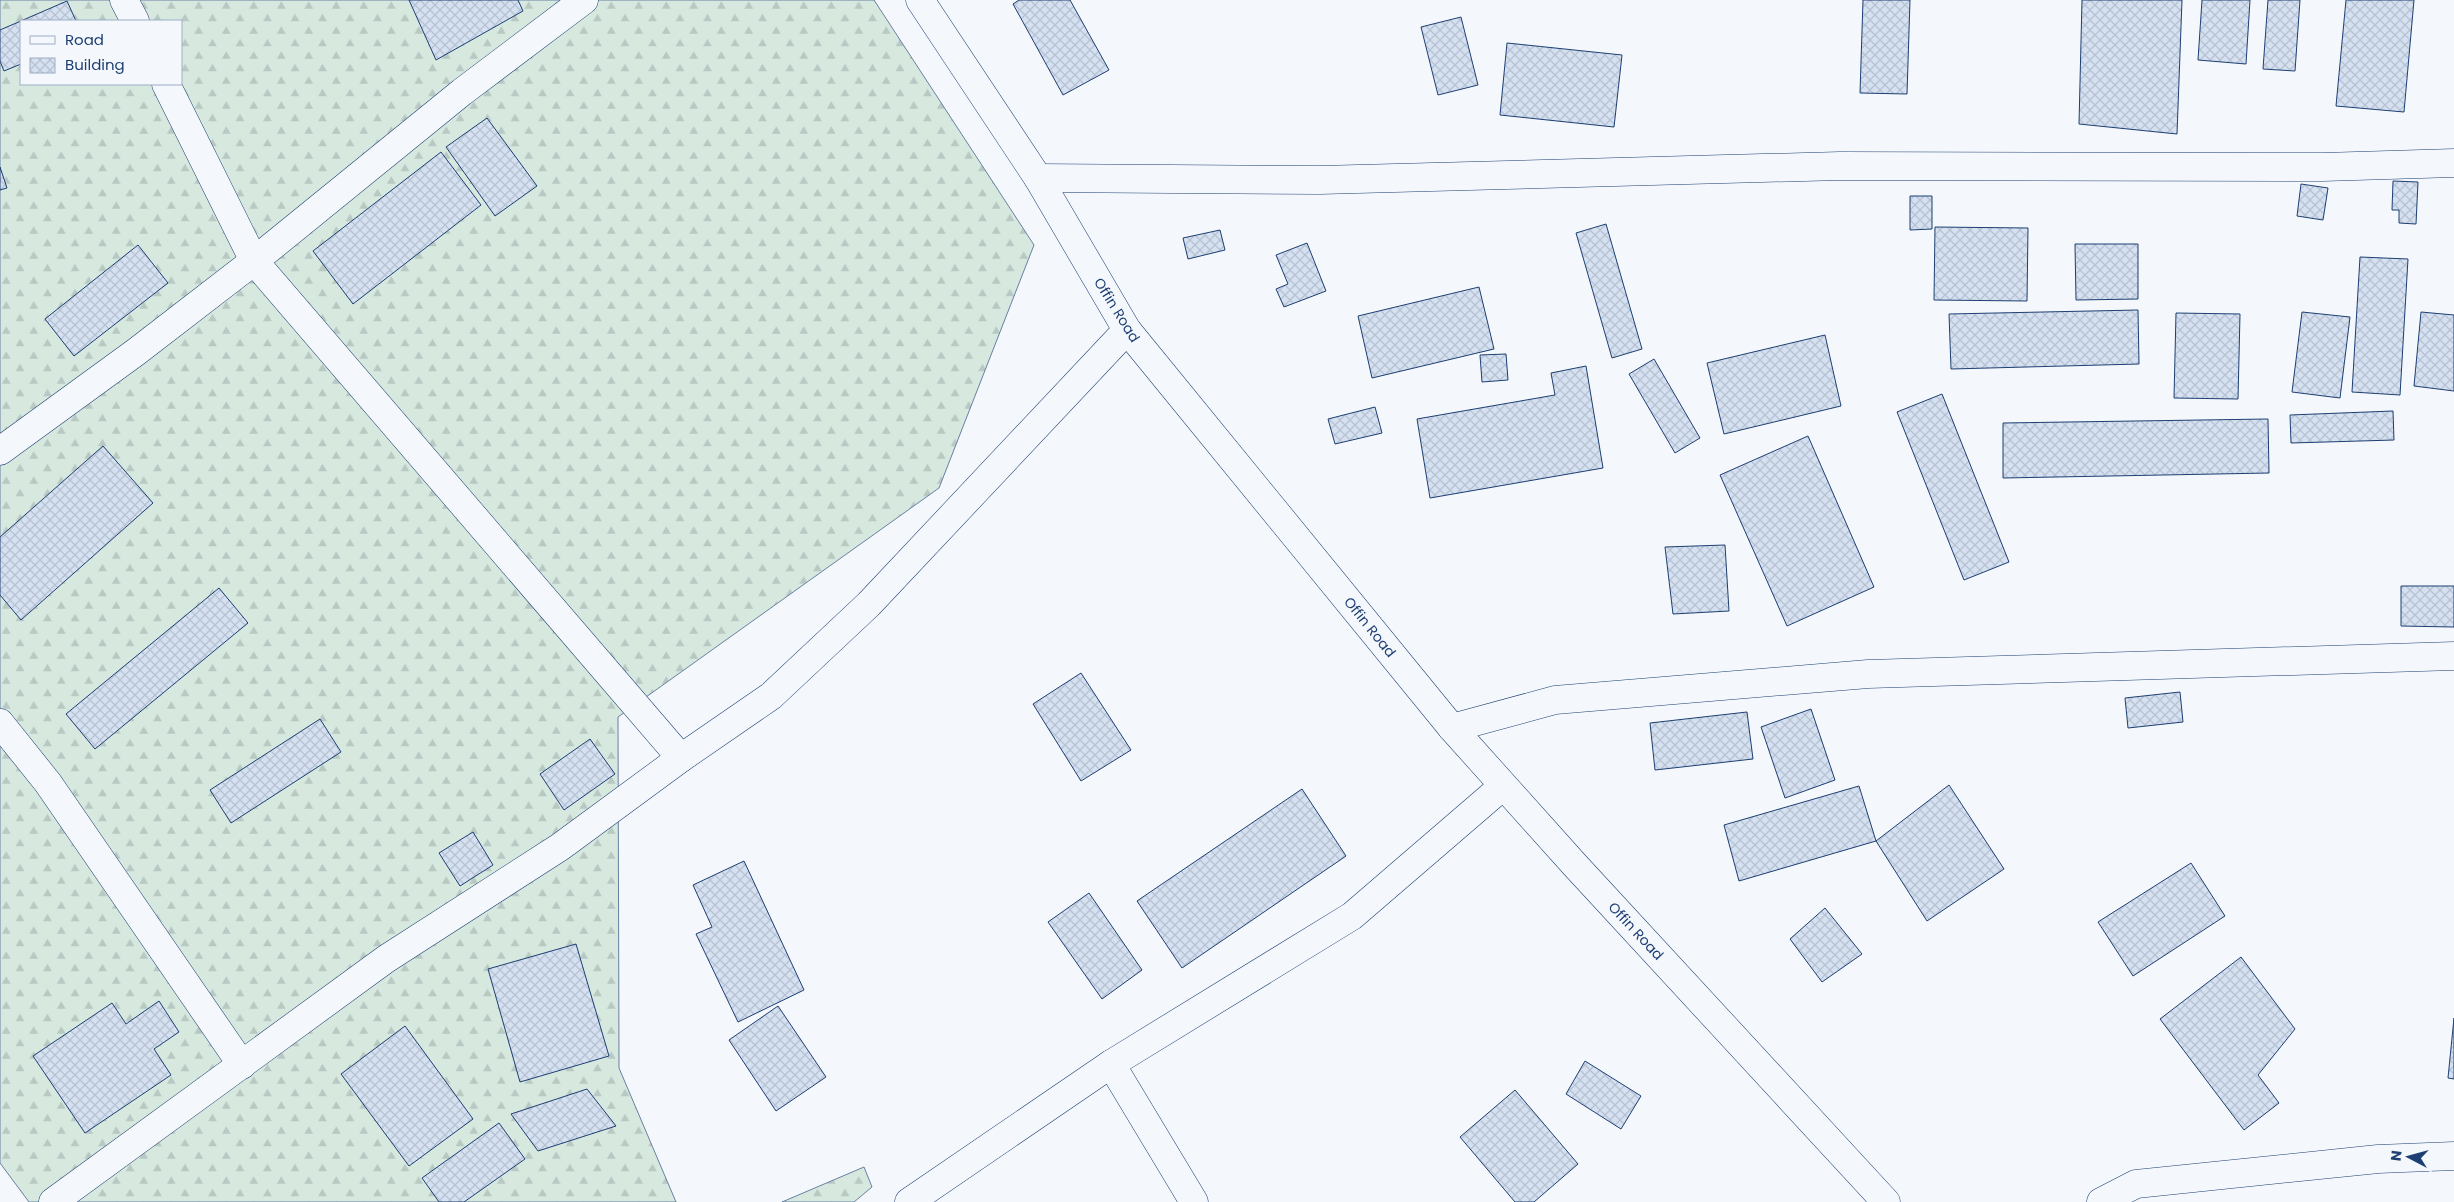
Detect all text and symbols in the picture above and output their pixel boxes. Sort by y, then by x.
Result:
legend [20,20,182,85]
text: Road [65,29,104,50]
text: Building [65,54,125,75]
street label: Offin Road [1089,274,1145,346]
street label: Offin Road [1339,592,1401,662]
street label: Offin Road [1604,898,1668,964]
north arrow [2384,1132,2434,1182]
text: N [2386,1149,2407,1162]

